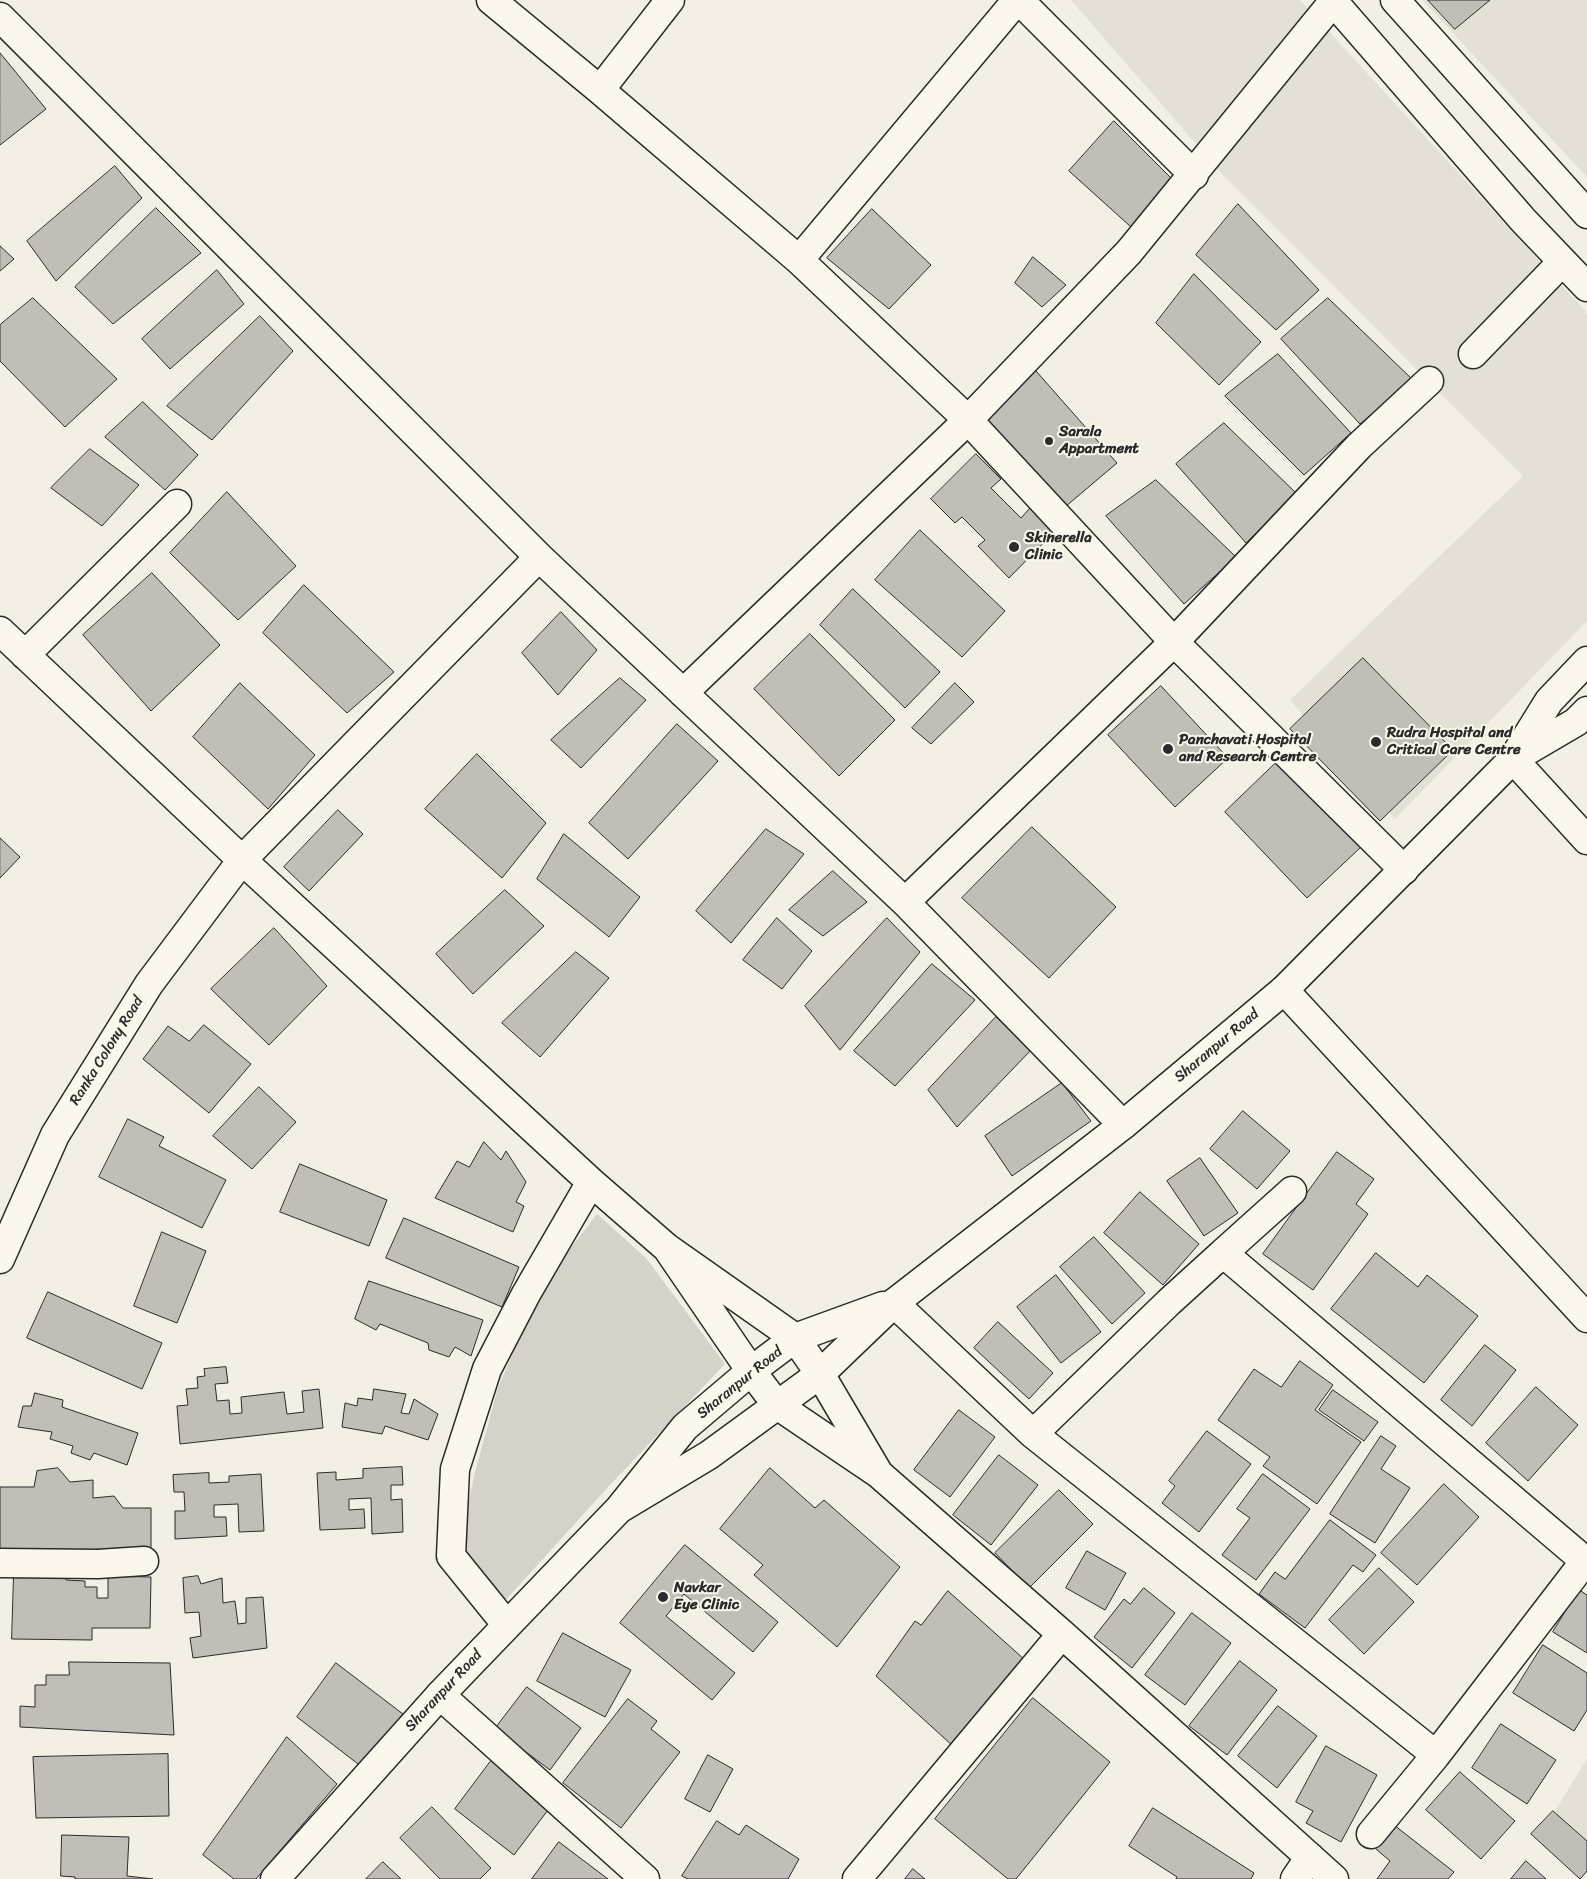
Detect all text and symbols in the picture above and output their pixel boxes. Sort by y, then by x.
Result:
place label: Sarala Appartment [1059,423,1139,458]
marker: Sarala Appartment [1043,435,1055,447]
place label: Skinerella Clinic [1025,529,1092,564]
marker: Skinerella Clinic [1007,540,1021,554]
place label: Rudra Hospital and Critical Care Centre [1387,724,1521,759]
place label: Panchavati Hospital and Research Centre [1179,731,1316,766]
marker: Rudra Hospital and Critical Care Centre [1369,735,1383,749]
marker: Panchavati Hospital and Research Centre [1161,742,1175,756]
street label: Ranka Colony Road [66,993,148,1109]
street label: Sharanpur Road [1171,1005,1263,1087]
street label: Sharanpur Road [694,1343,786,1423]
place label: Navkar Eye Clinic [674,1579,739,1614]
marker: Navkar Eye Clinic [656,1590,670,1604]
street label: Sharanpur Road [402,1647,486,1735]

